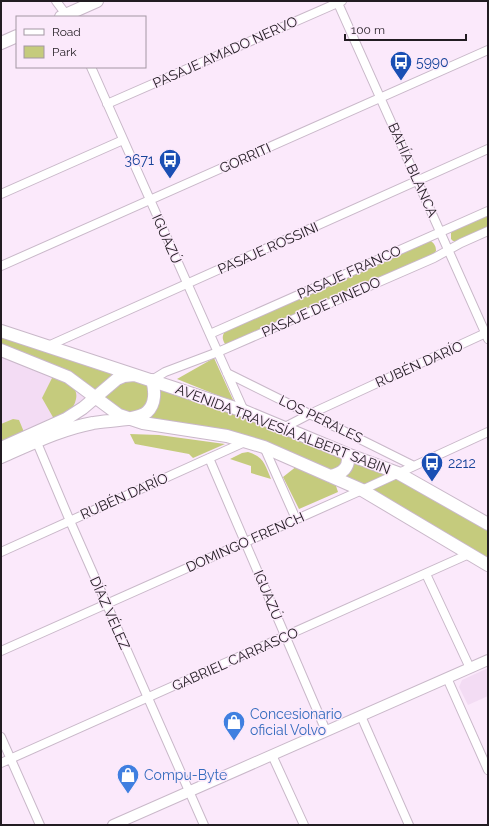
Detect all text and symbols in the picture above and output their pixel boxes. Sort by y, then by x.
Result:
street label: PASAJE AMADO NERVO [150,13,300,91]
legend [16,16,146,68]
scale bar [345,16,466,42]
text: 100 m [351,23,385,37]
text: Road [52,25,81,39]
text: Park [52,45,77,59]
bus stop icon: 5990 [388,49,414,82]
place label: 5990 [416,54,449,70]
street label: BAHÍA BLANCA [385,120,442,220]
street label: GORRITI [217,140,273,176]
bus stop icon: 3671 [157,147,183,180]
place label: 3671 [125,152,154,168]
street label: IGUAZÚ [149,211,186,266]
street label: PASAJE ROSSINI [215,219,321,277]
street label: PASAJE FRANCO [295,242,403,302]
street label: PASAJE DE PINEDO [259,274,383,340]
street label: RUBÉN DARÍO [372,337,465,390]
street label: AVENIDA TRAVESÍA ALBERT SABIN [173,380,393,477]
street label: LOS PERALES [276,392,366,446]
bus stop icon: 2212 [419,450,445,483]
place label: 2212 [448,455,476,471]
street label: RUBÉN DARÍO [77,469,170,522]
street label: DOMINGO FRENCH [183,509,307,575]
street label: IGUAZÚ [250,567,287,622]
street label: DÍAZ VÉLEZ [87,574,134,652]
street label: GABRIEL CARRASCO [169,624,301,694]
place label: Concesionario oficial Volvo [250,706,342,738]
shop icon: Concesionario oficial Volvo [221,709,247,742]
shop icon: Compu-Byte [115,762,141,795]
place label: Compu-Byte [144,767,227,783]

